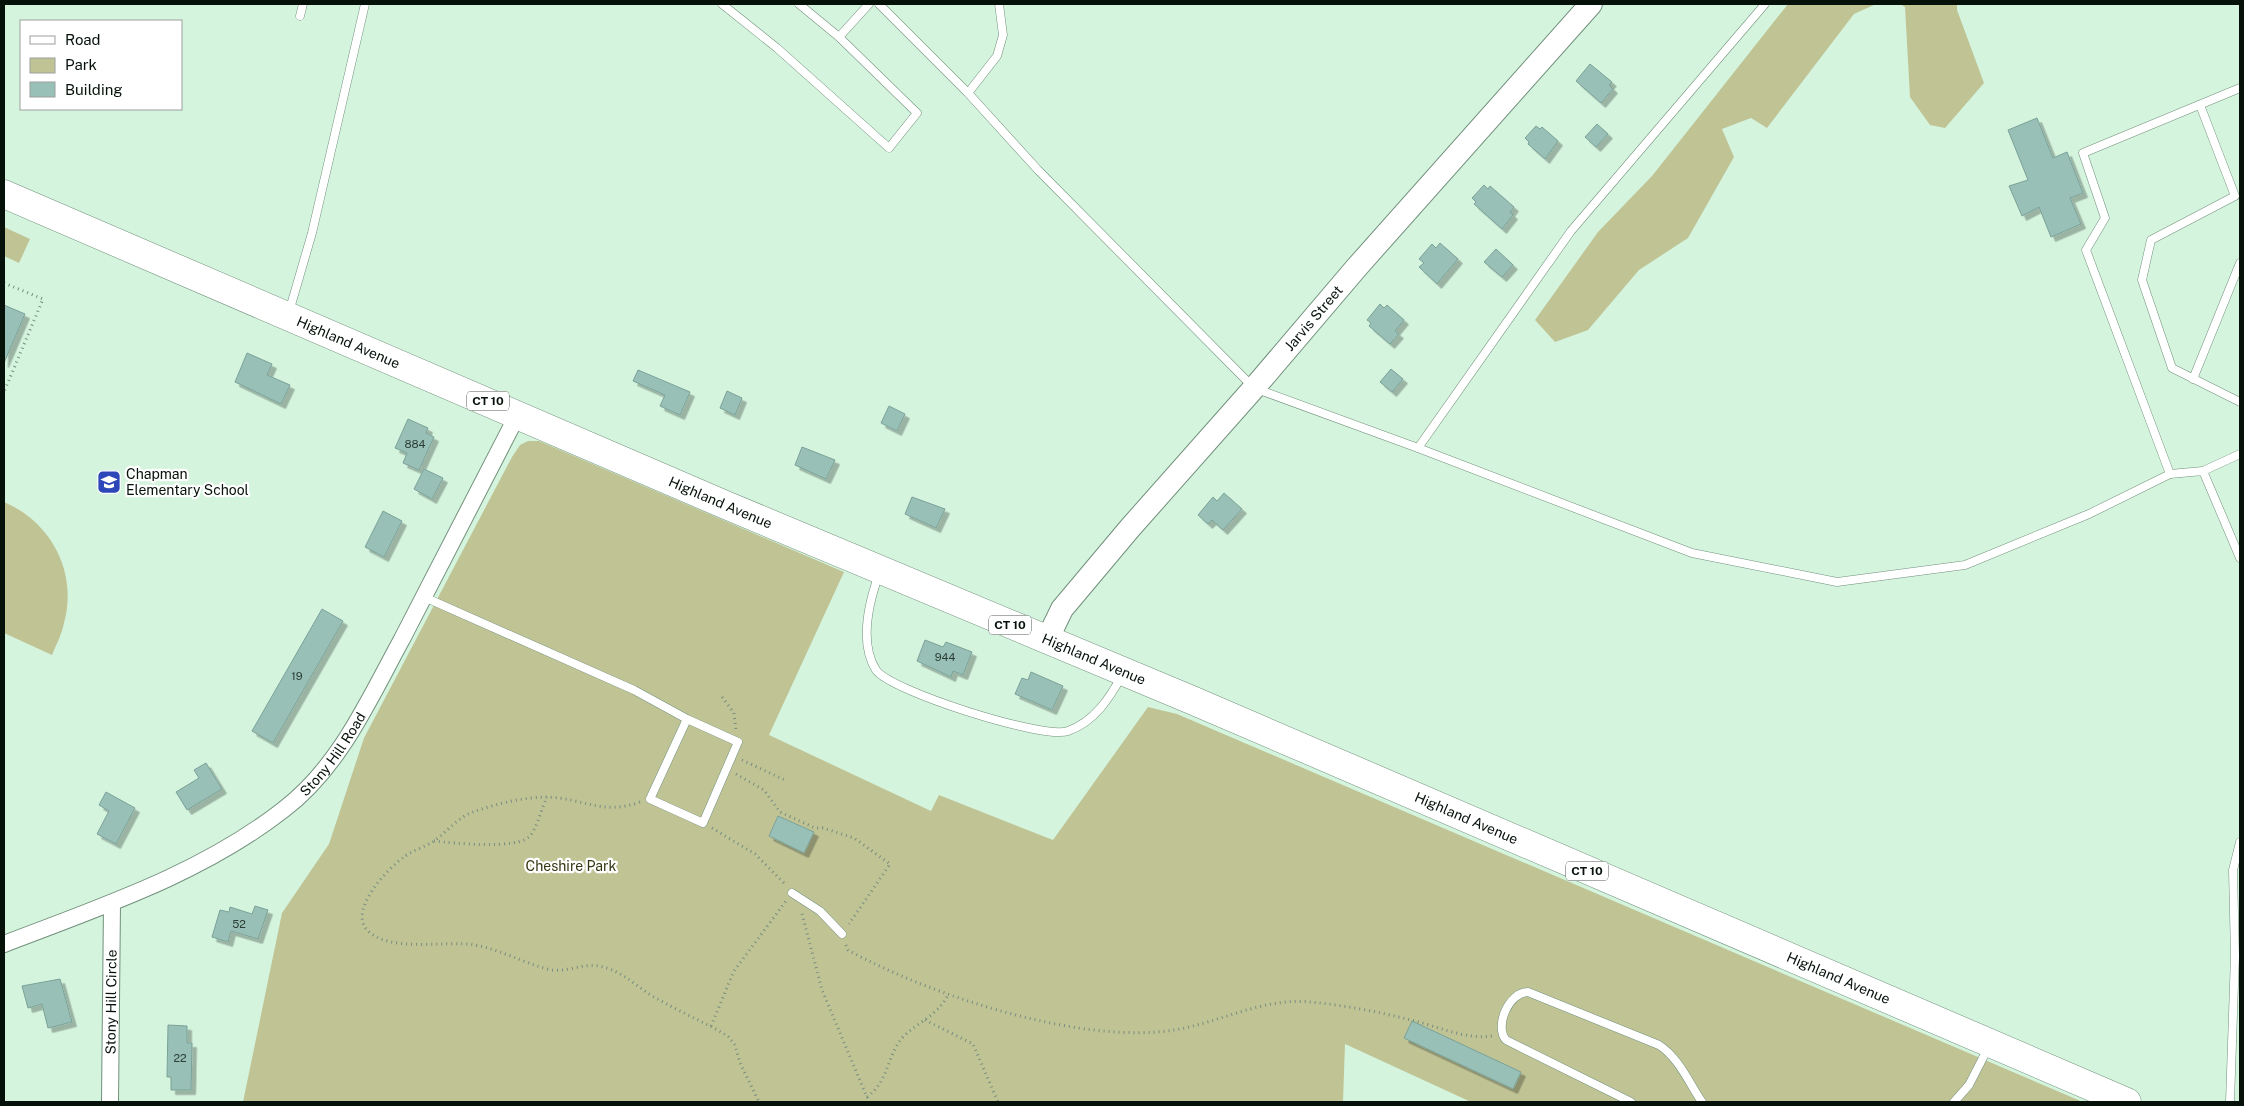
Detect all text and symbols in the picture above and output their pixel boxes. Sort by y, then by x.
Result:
legend [20,20,182,110]
text: Road [65,31,101,48]
text: Park [65,56,97,73]
text: Building [65,81,123,98]
street label: Jarvis Street [1281,282,1346,354]
street label: Highland Avenue [294,313,403,372]
road number: CT 10 [467,392,509,411]
house number: 884 [404,438,426,450]
place label: Chapman Elementary School [126,466,249,498]
school or university icon: Chapman Elementary School [96,469,122,495]
street label: Highland Avenue [666,473,775,532]
road number: CT 10 [989,616,1031,634]
street label: Highland Avenue [1040,630,1148,688]
house number: 944 [935,651,955,663]
house number: 19 [291,670,303,682]
street label: Stony Hill Road [297,710,369,799]
street label: Highland Avenue [1412,789,1521,847]
park label: Cheshire Park [526,858,617,874]
road number: CT 10 [1566,861,1608,880]
house number: 52 [232,918,246,930]
street label: Stony Hill Circle [102,949,120,1055]
street label: Highland Avenue [1784,949,1893,1007]
house number: 22 [173,1052,187,1064]

